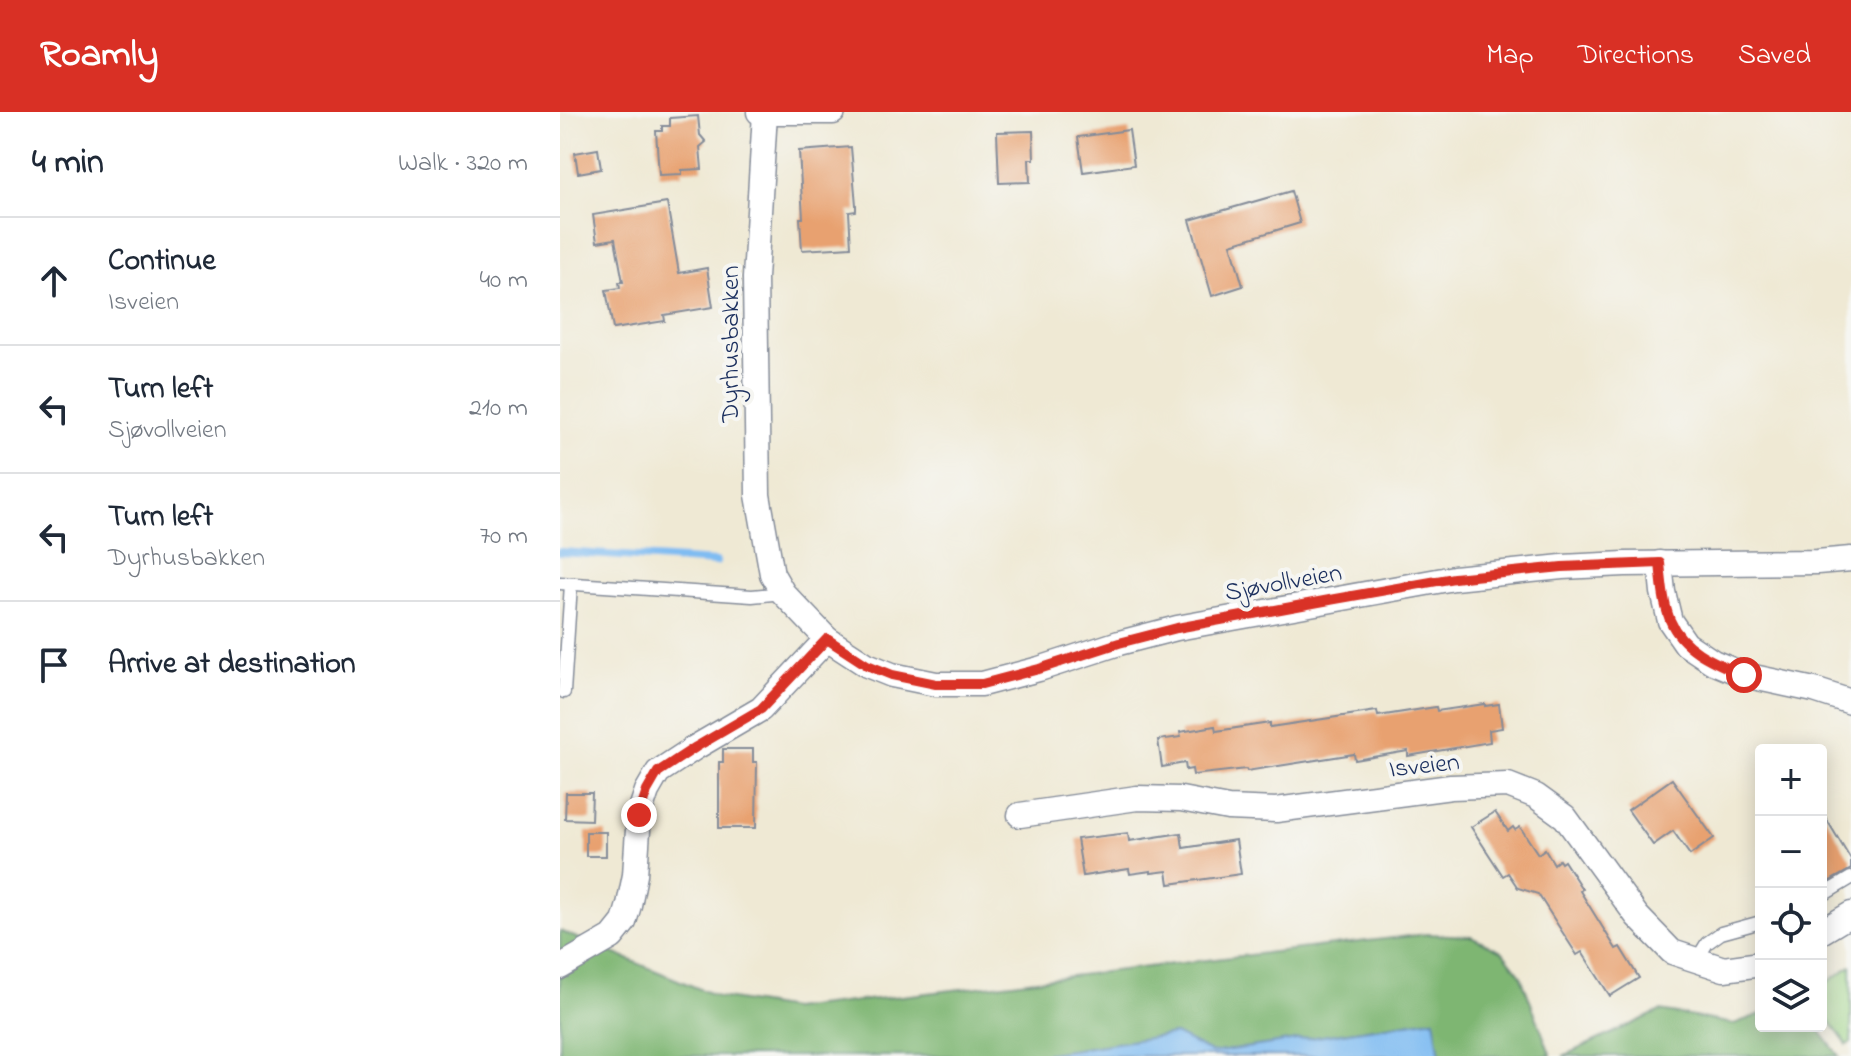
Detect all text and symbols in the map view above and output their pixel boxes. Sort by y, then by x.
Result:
text: Roamly [40,28,158,84]
text: Map [1486,36,1534,77]
text: Directions [1578,36,1694,77]
text: Saved [1738,36,1811,77]
text: 4 min [32,139,104,189]
text: Walk · 320 m [398,145,528,183]
text: Continue [108,240,216,284]
icon: ahead [32,259,76,303]
text: 40 m [479,262,528,300]
street label: Dyrhusbakken [713,266,751,424]
text: Isveien [108,284,179,322]
text: Turn left [108,368,213,412]
icon: left [32,387,76,431]
text: 210 m [469,390,528,428]
text: Sjøvollveien [108,412,227,450]
text: Turn left [108,496,213,540]
icon: left [32,515,76,559]
text: 70 m [479,518,528,556]
text: Dyrhusbakken [108,540,265,578]
street label: Sjøvollveien [1222,555,1345,613]
icon: arrive [32,643,76,687]
text: Arrive at destination [108,643,356,687]
route start [1726,657,1762,693]
street label: Isveien [1387,744,1462,790]
map controls [1755,744,1827,1032]
button: + [1755,744,1827,816]
route end [621,797,657,833]
button: − [1755,816,1827,888]
button: locate [1755,888,1827,960]
button: layers [1755,960,1827,1032]

